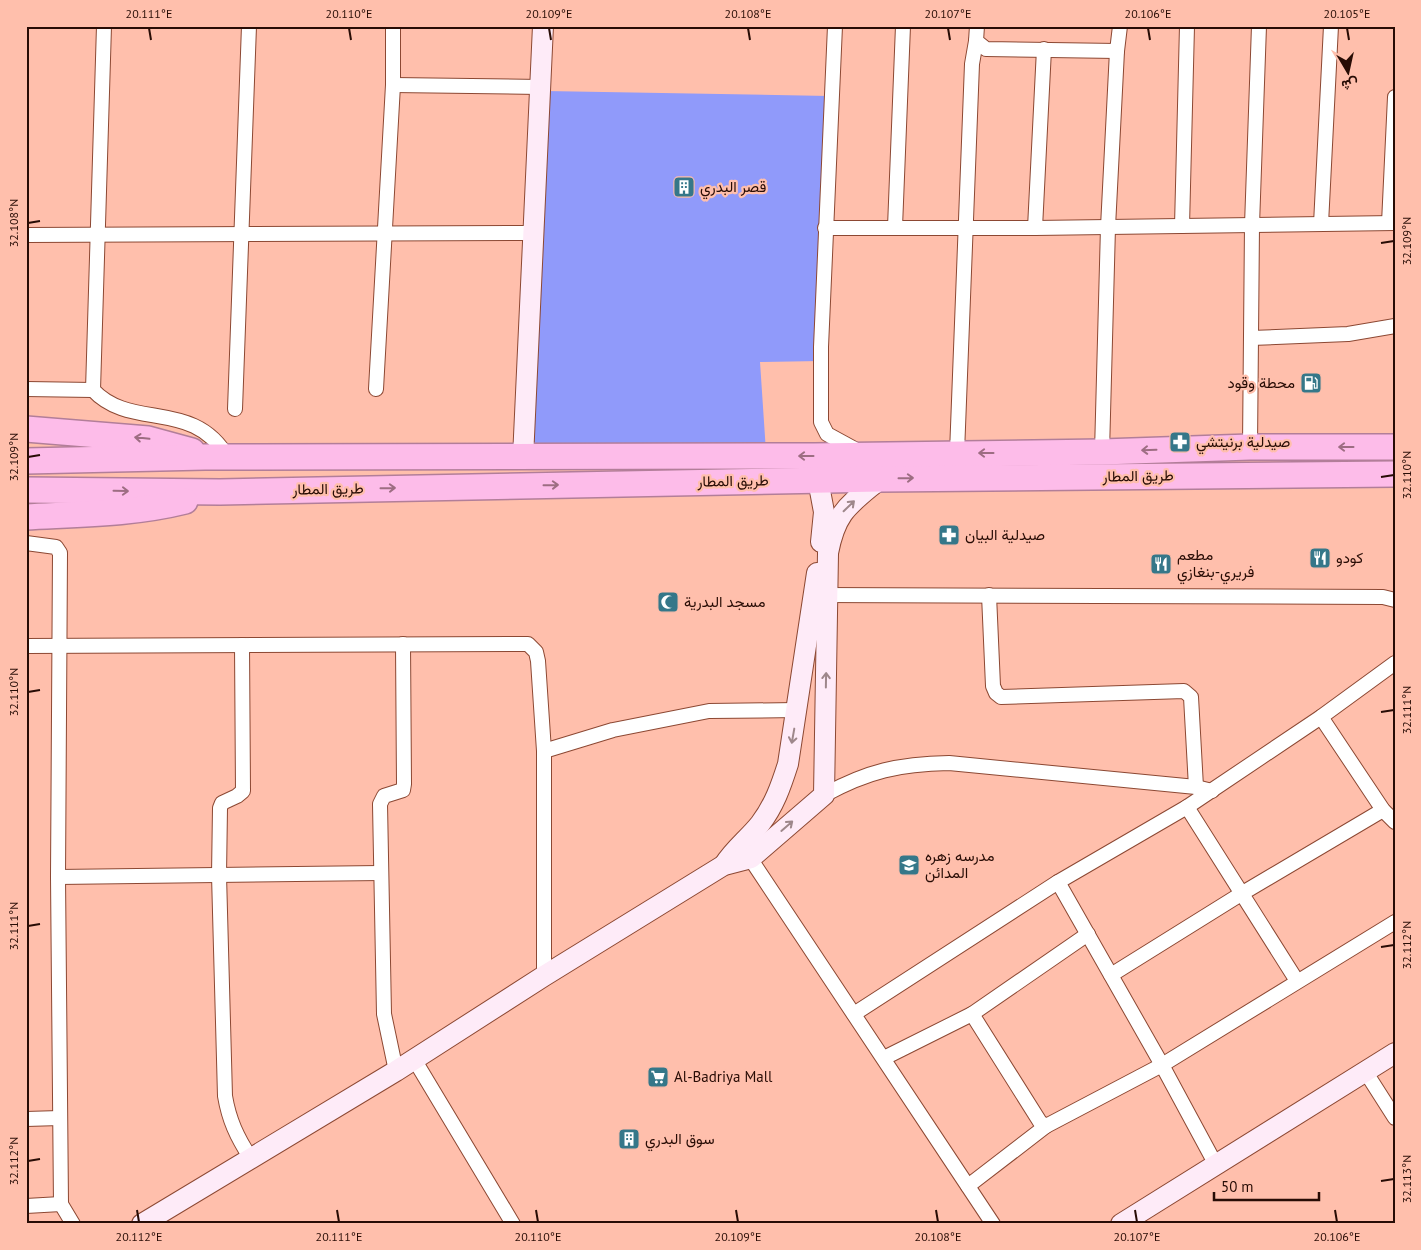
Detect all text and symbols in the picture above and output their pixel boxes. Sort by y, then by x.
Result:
text: 20.111°E [126,6,172,21]
text: 20.110°E [326,6,372,21]
text: 20.109°E [526,6,572,21]
text: 20.108°E [725,6,771,21]
text: 20.107°E [925,6,971,21]
text: 20.106°E [1125,6,1171,21]
text: 20.105°E [1324,6,1370,21]
north arrow [1324,48,1374,98]
text: ش [1340,75,1360,95]
building icon: قصر البدري [672,175,696,199]
place label: قصر البدري [700,177,766,200]
text: 32.108°N [6,199,21,247]
text: 32.109°N [1399,217,1414,265]
fuel station icon: محطة وقود [1299,371,1323,395]
place label: محطة وقود [1228,373,1295,392]
pharmacy icon: صيدلية برنيتشي [1168,430,1192,454]
place label: صيدلية برنيتشي [1196,432,1290,455]
text: 32.109°N [6,433,21,481]
one-way arrow [135,434,151,443]
one-way arrow [1338,442,1354,452]
one-way arrow [1141,446,1157,455]
one-way arrow [978,448,994,458]
one-way arrow [798,451,814,461]
text: 32.110°N [1399,451,1414,499]
street label: طريق المطار [1101,465,1174,487]
street label: طريق المطار [696,470,769,492]
one-way arrow [897,473,913,483]
street label: طريق المطار [291,478,364,500]
one-way arrow [542,480,558,489]
one-way arrow [380,483,396,492]
one-way arrow [112,486,128,495]
one-way arrow [842,500,855,512]
pharmacy icon: صيدلية البيان [937,523,961,547]
place label: صيدلية البيان [965,525,1045,544]
place label: مطعم فريري-بنغازي [1177,545,1254,585]
restaurant icon: كودو [1308,546,1332,570]
place label: كودو [1336,548,1364,567]
restaurant icon: مطعم فريري-بنغازي [1149,552,1173,576]
mosque icon: مسجد البدرية [656,590,680,614]
place label: مسجد البدرية [684,592,765,611]
text: 32.110°N [6,668,21,716]
one-way arrow [822,672,831,688]
text: 32.111°N [1399,686,1414,734]
one-way arrow [788,727,798,743]
one-way arrow [781,820,794,831]
place label: مدرسه زهره المدائن [925,846,995,883]
school or university icon: مدرسه زهره المدائن [897,853,921,877]
text: 32.111°N [6,902,21,950]
text: 32.112°N [1399,921,1414,969]
supermarket icon: Al-Badriya Mall [646,1065,670,1089]
place label: Al-Badriya Mall [674,1067,773,1086]
building icon: سوق البدري [617,1127,641,1151]
place label: سوق البدري [645,1129,715,1152]
text: 32.112°N [6,1137,21,1185]
text: 32.113°N [1399,1155,1414,1203]
scale bar [1214,1170,1318,1202]
text: 50 m [1221,1177,1254,1196]
text: 20.112°E [116,1229,162,1244]
text: 20.111°E [316,1229,362,1244]
text: 20.110°E [515,1229,561,1244]
text: 20.109°E [715,1229,761,1244]
text: 20.108°E [915,1229,961,1244]
text: 20.107°E [1114,1229,1160,1244]
text: 20.106°E [1314,1229,1360,1244]

